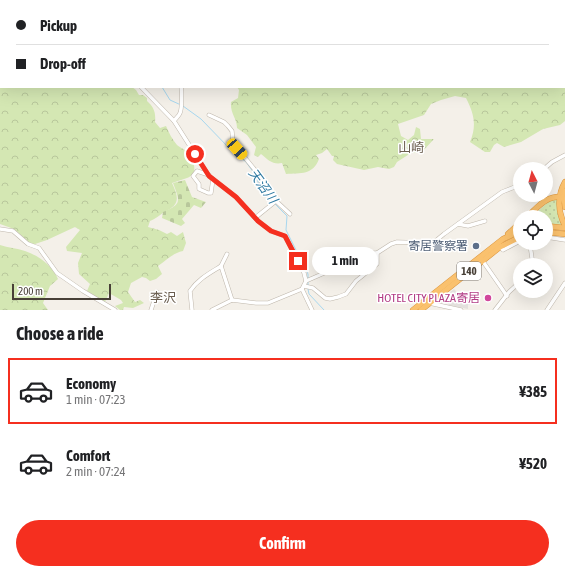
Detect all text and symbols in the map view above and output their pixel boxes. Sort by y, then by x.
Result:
text: Pickup [40,17,77,34]
text: Drop-off [40,55,86,72]
car [225,136,249,162]
district label: 山崎 [398,140,424,155]
route start [186,145,204,163]
north arrow [513,162,553,202]
map controls [513,162,553,298]
water label: 天沼川 [245,166,282,208]
button: locate [513,210,553,250]
place label: 寄居警察署 [408,239,468,253]
marker: 寄居警察署 [471,241,481,251]
callout: 1 min [312,247,378,275]
route end [289,252,307,270]
text: 1 min [332,253,358,268]
button: layers [513,258,553,298]
road number: 140 [457,262,481,280]
scale bar [12,282,111,301]
text: 200 m [18,285,43,297]
district label: 李沢 [150,290,176,305]
place label: HOTEL CITY PLAZA寄居 [377,291,480,305]
marker: HOTEL CITY PLAZA寄居 [483,293,493,303]
text: Choose a ride [16,323,104,344]
icon: car [18,373,54,409]
text: Economy [66,375,116,392]
text: ¥385 [519,383,547,400]
text: 1 min · 07:23 [66,392,126,407]
icon: car [18,445,54,481]
text: Comfort [66,447,110,464]
text: ¥520 [519,455,547,472]
text: 2 min · 07:24 [66,464,126,479]
button: Confirm [16,520,549,566]

